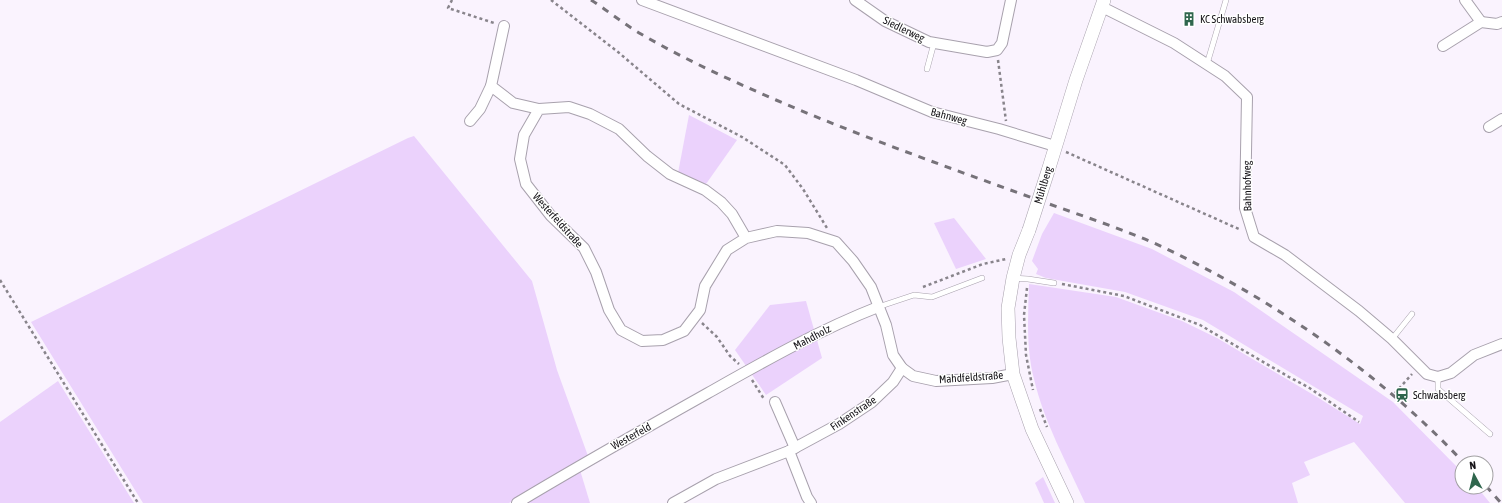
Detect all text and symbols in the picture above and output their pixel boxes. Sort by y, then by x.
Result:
building icon: KC Schwabsberg [1181,11,1197,27]
place label: KC Schwabsberg [1200,13,1264,25]
street label: Siedlerweg [881,14,927,44]
street label: Bahnweg [929,105,969,127]
street label: Bahnhofweg [1241,160,1253,211]
street label: Mühlberg [1032,164,1054,205]
street label: Westerfeldstraße [530,190,586,250]
street label: Mahdholz [791,322,833,352]
street label: Mahdfeldstraße [938,369,1004,385]
station icon: Schwabsberg [1394,387,1410,403]
place label: Schwabsberg [1413,389,1466,401]
street label: Finkenstraße [828,393,878,433]
street label: Westerfeld [609,420,653,452]
north arrow [1454,455,1494,495]
text: N [1469,459,1477,471]

